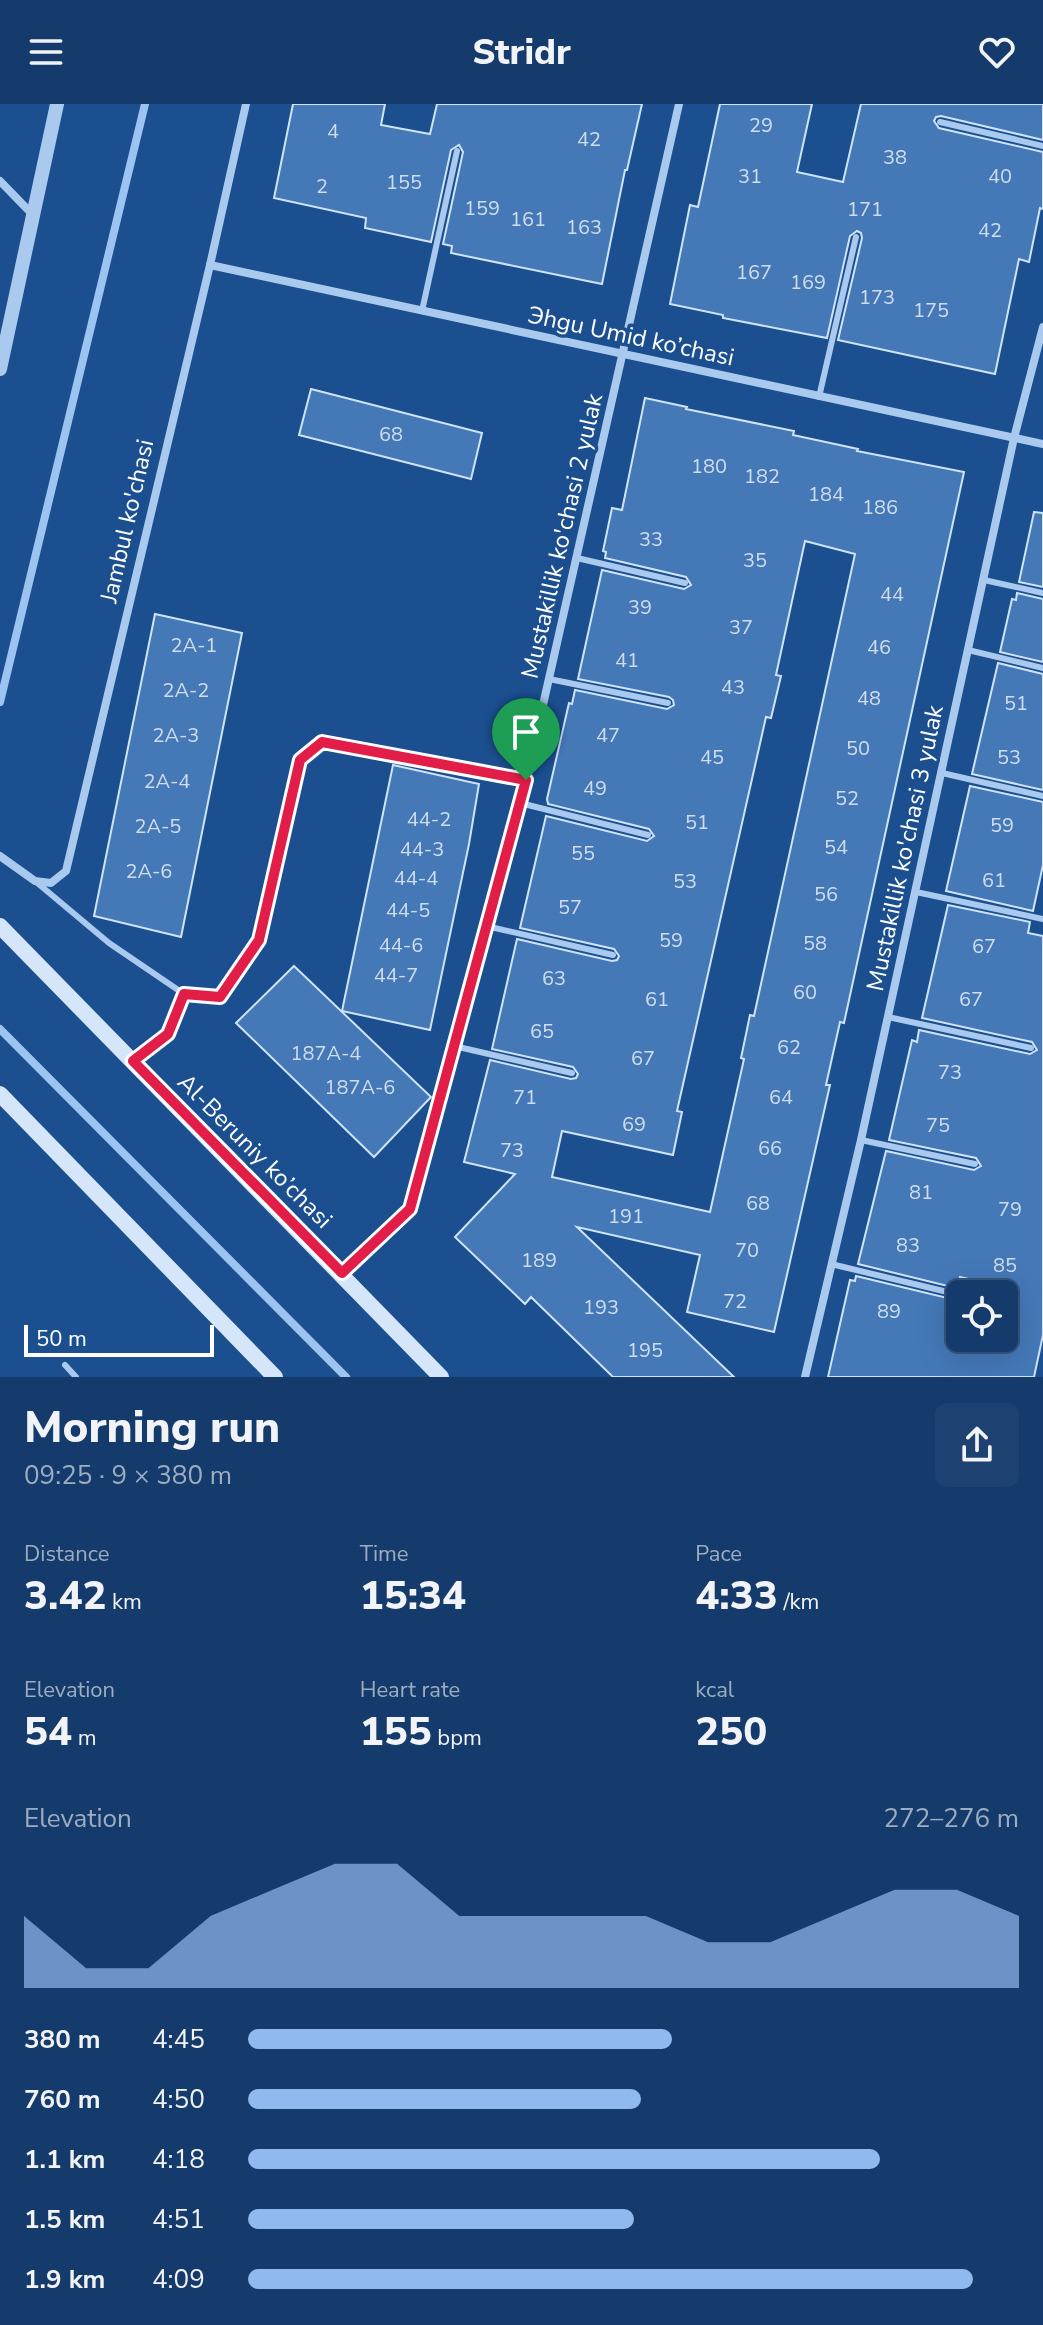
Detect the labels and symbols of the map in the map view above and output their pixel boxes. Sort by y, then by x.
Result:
house number: 29 [749,112,773,139]
house number: 4 [327,118,339,145]
house number: 42 [577,126,601,153]
house number: 38 [883,144,907,171]
house number: 31 [738,163,762,190]
house number: 40 [988,163,1012,190]
house number: 155 [386,169,422,196]
house number: 2 [316,173,328,200]
house number: 159 [464,195,500,222]
house number: 171 [847,196,883,223]
house number: 161 [510,206,546,233]
house number: 163 [566,214,602,241]
house number: 42 [978,217,1002,244]
house number: 167 [736,259,772,286]
house number: 169 [790,269,826,296]
house number: 173 [859,284,895,311]
house number: 175 [913,297,949,324]
street label: Эhgu Umid ko’chasi [525,298,737,374]
street label: Mustakillik ko'chasi 2 yulak [514,390,611,682]
house number: 68 [379,421,403,448]
street label: Jambul ko'chasi [92,436,161,607]
house number: 180 [691,453,727,480]
house number: 182 [744,463,780,490]
house number: 184 [808,481,844,508]
house number: 186 [862,494,898,521]
house number: 33 [639,526,663,553]
house number: 35 [743,547,767,574]
house number: 44 [880,581,904,608]
house number: 39 [628,594,652,621]
house number: 37 [729,614,753,641]
house number: 2А-1 [171,632,217,659]
house number: 46 [867,634,891,661]
house number: 41 [615,647,639,674]
house number: 43 [721,674,745,701]
house number: 2А-2 [163,677,209,704]
house number: 48 [857,685,881,712]
house number: 51 [1004,690,1028,717]
pin [492,698,560,780]
street label: Mustakillik ko'chasi 3 yulak [859,701,951,994]
house number: 2А-3 [153,722,199,749]
house number: 47 [596,722,620,749]
house number: 50 [846,735,870,762]
house number: 45 [700,744,724,771]
house number: 53 [997,744,1021,771]
house number: 2А-4 [144,768,190,795]
house number: 49 [583,775,607,802]
house number: 52 [835,785,859,812]
house number: 44-2 [407,806,451,833]
house number: 51 [685,809,709,836]
house number: 59 [990,812,1014,839]
house number: 2А-5 [135,813,181,840]
house number: 54 [824,834,848,861]
house number: 44-3 [400,836,444,863]
house number: 55 [571,840,595,867]
house number: 2А-6 [126,858,172,885]
house number: 44-4 [394,865,438,892]
house number: 61 [982,867,1006,894]
house number: 53 [673,868,697,895]
house number: 56 [814,881,838,908]
house number: 57 [558,894,582,921]
house number: 44-5 [386,897,430,924]
house number: 59 [659,927,683,954]
house number: 58 [803,930,827,957]
house number: 44-6 [379,932,423,959]
house number: 67 [972,933,996,960]
house number: 44-7 [374,962,418,989]
house number: 63 [542,965,566,992]
house number: 60 [793,979,817,1006]
house number: 61 [645,986,669,1013]
house number: 67 [959,986,983,1013]
house number: 65 [530,1018,554,1045]
house number: 62 [777,1034,801,1061]
house number: 187А-4 [291,1040,361,1067]
house number: 67 [631,1045,655,1072]
house number: 73 [938,1059,962,1086]
street label: Al-Beruniy ko’chasi [171,1067,339,1235]
house number: 187А-6 [325,1074,395,1101]
house number: 71 [513,1084,537,1111]
house number: 64 [769,1084,793,1111]
house number: 69 [622,1111,646,1138]
house number: 75 [926,1112,950,1139]
house number: 66 [758,1135,782,1162]
house number: 73 [500,1137,524,1164]
house number: 81 [909,1179,933,1206]
house number: 68 [746,1190,770,1217]
house number: 79 [998,1196,1022,1223]
house number: 191 [608,1203,644,1230]
house number: 83 [896,1232,920,1259]
house number: 70 [735,1237,759,1264]
house number: 189 [521,1247,557,1274]
house number: 85 [993,1252,1017,1279]
house number: 72 [723,1288,747,1315]
house number: 193 [583,1294,619,1321]
house number: 89 [877,1298,901,1325]
scale bar [24,1321,214,1357]
house number: 195 [627,1337,663,1364]

